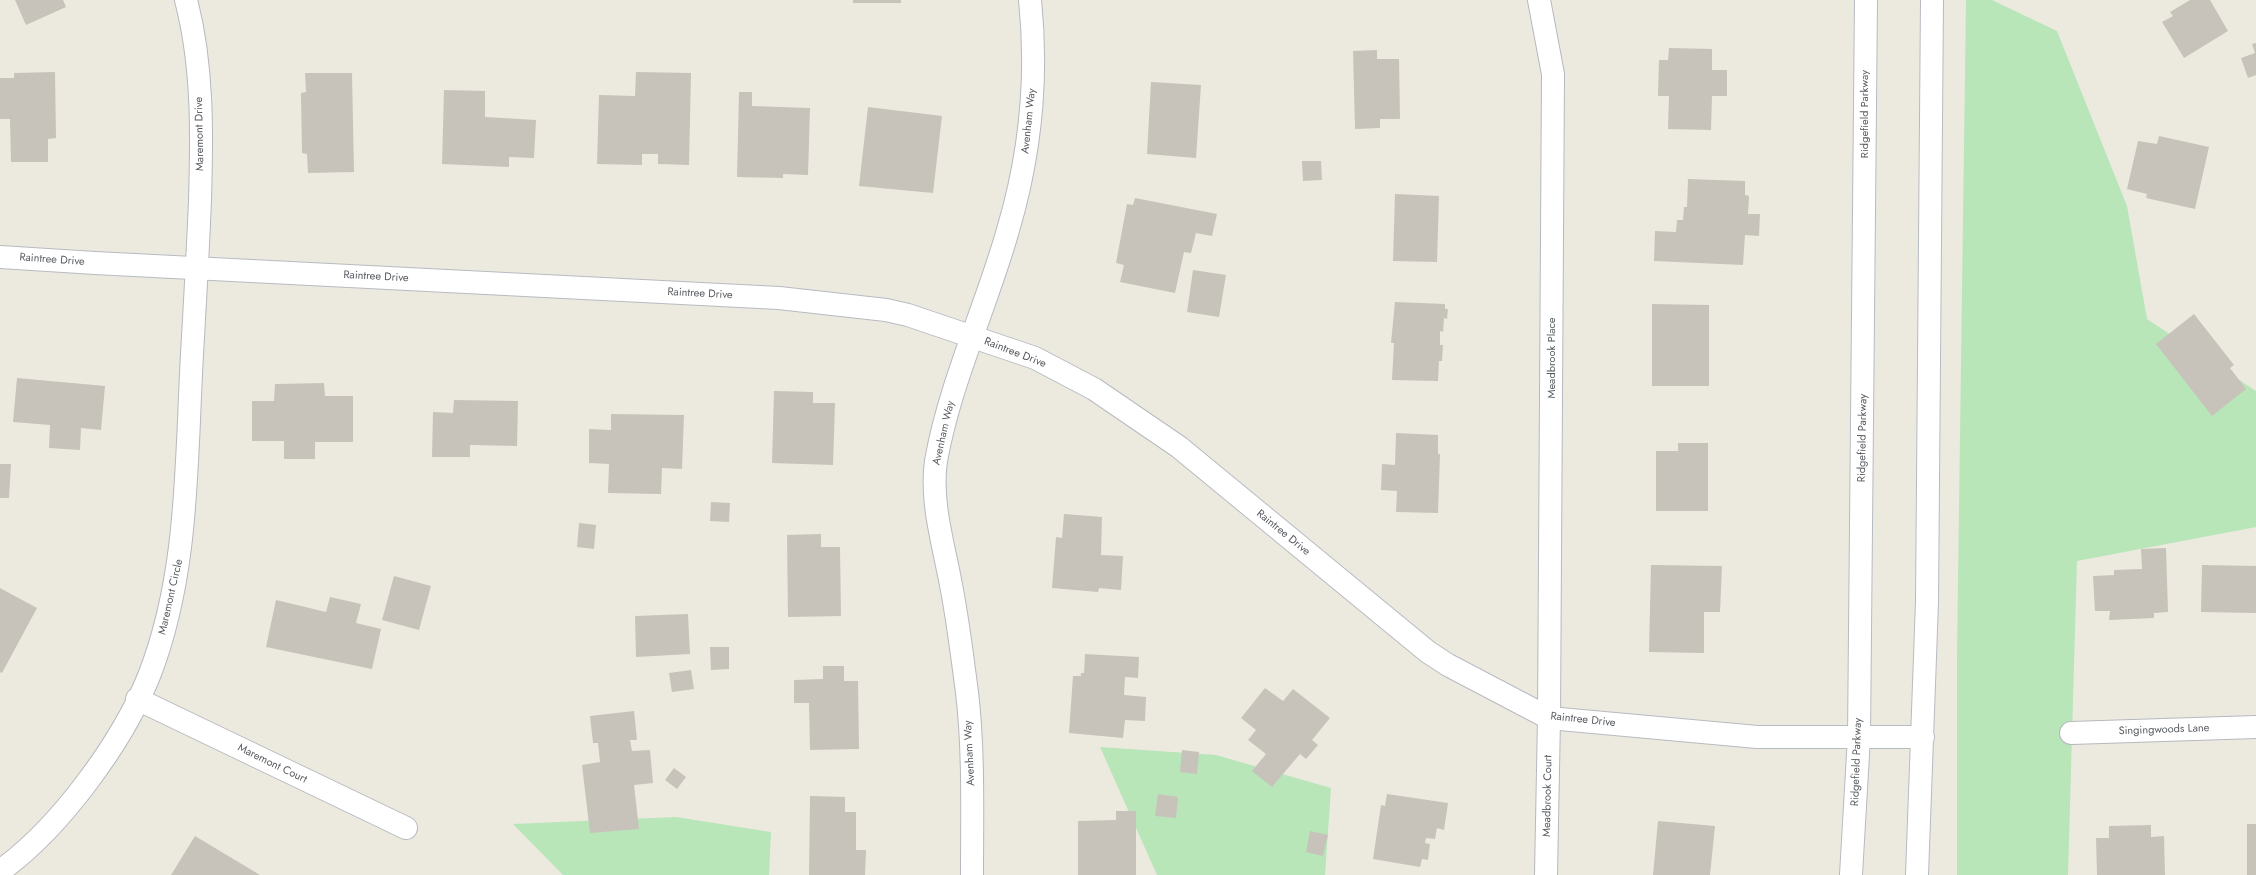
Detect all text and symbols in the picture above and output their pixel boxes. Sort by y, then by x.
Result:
street label: Ridgefield Parkway [1858,70,1872,158]
street label: Avenham Way [1019,88,1039,154]
street label: Maremont Drive [193,97,207,171]
street label: Raintree Drive [19,251,85,269]
street label: Raintree Drive [343,269,409,285]
street label: Raintree Drive [667,286,733,302]
street label: Meadbrook Place [1545,318,1559,398]
street label: Raintree Drive [982,335,1048,371]
street label: Ridgefield Parkway [1856,394,1870,482]
street label: Avenham Way [930,400,958,466]
street label: Raintree Drive [1253,507,1313,559]
street label: Maremont Circle [156,558,186,636]
street label: Raintree Drive [1550,710,1616,730]
street label: Ridgefield Parkway [1849,718,1865,806]
street label: Avenham Way [962,720,978,786]
street label: Singingwoods Lane [2118,722,2210,738]
street label: Maremont Court [235,742,309,786]
street label: Meadbrook Court [1541,755,1555,837]

